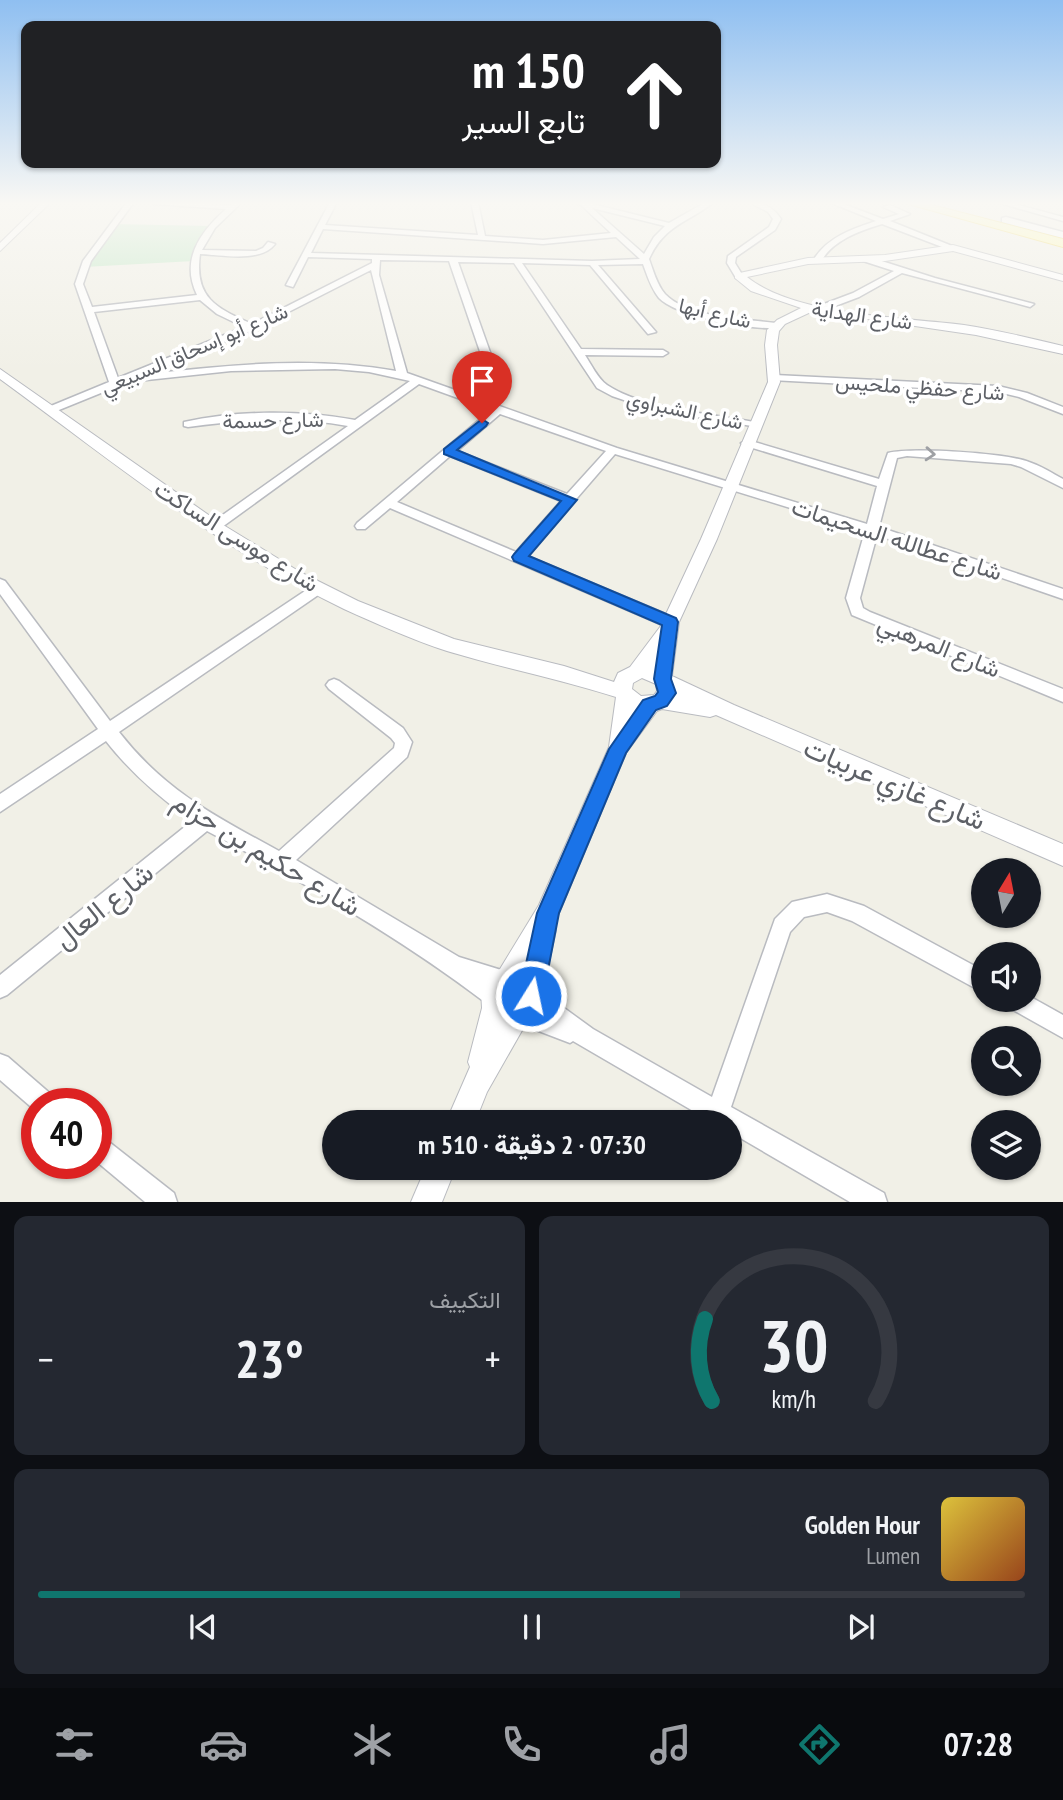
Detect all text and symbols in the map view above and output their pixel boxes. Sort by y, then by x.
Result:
text: 150 m [472,38,585,102]
icon: ahead [609,49,700,140]
text: تابع السير [462,100,585,142]
street label: شارع أبها [676,292,754,335]
street label: شارع الهداية [810,295,914,336]
street label: شارع أبو إسحاق السبيعي [96,297,293,404]
pin [452,351,512,423]
icon: arrive [463,362,501,400]
street label: شارع حفظي ملحيس [834,368,1005,410]
street label: شارع الشبراوي [623,384,746,439]
street label: شارع حسمة [222,406,324,435]
one-way arrow [925,446,936,461]
street label: شارع موسى الساكت [148,473,325,600]
street label: شارع عطالله السحيمات [788,490,1006,589]
street label: شارع المرهبي [872,607,1005,688]
street label: شارع غازي عربيات [796,728,992,843]
street label: شارع حكيم بن حزام [165,782,368,925]
street label: شارع العال [45,853,161,957]
north arrow [971,858,1041,928]
map controls [971,858,1041,1180]
button: sound [971,942,1041,1012]
position arrow [494,959,568,1033]
button: search [971,1026,1041,1096]
speed limit sign: 40 [21,1088,112,1179]
button: layers [971,1110,1041,1180]
text: 07:30 · 2 دقيقة · 510 m [418,1128,646,1161]
text: التكييف [429,1285,501,1314]
text: 30 [759,1298,829,1392]
text: 23° [235,1325,304,1392]
text: − [38,1334,54,1383]
text: + [485,1334,500,1383]
text: km/h [772,1383,816,1415]
text: Golden Hour [805,1508,920,1541]
text: Lumen [866,1541,920,1570]
icon: previous [184,1608,222,1646]
icon: pause [513,1608,551,1646]
icon: next [842,1608,880,1646]
icon: filters [50,1720,99,1769]
icon: car [199,1720,248,1769]
icon: climate [348,1720,397,1769]
icon: phone [497,1720,546,1769]
icon: music [646,1720,695,1769]
icon: directions [795,1720,844,1769]
text: 07:28 [944,1723,1013,1765]

